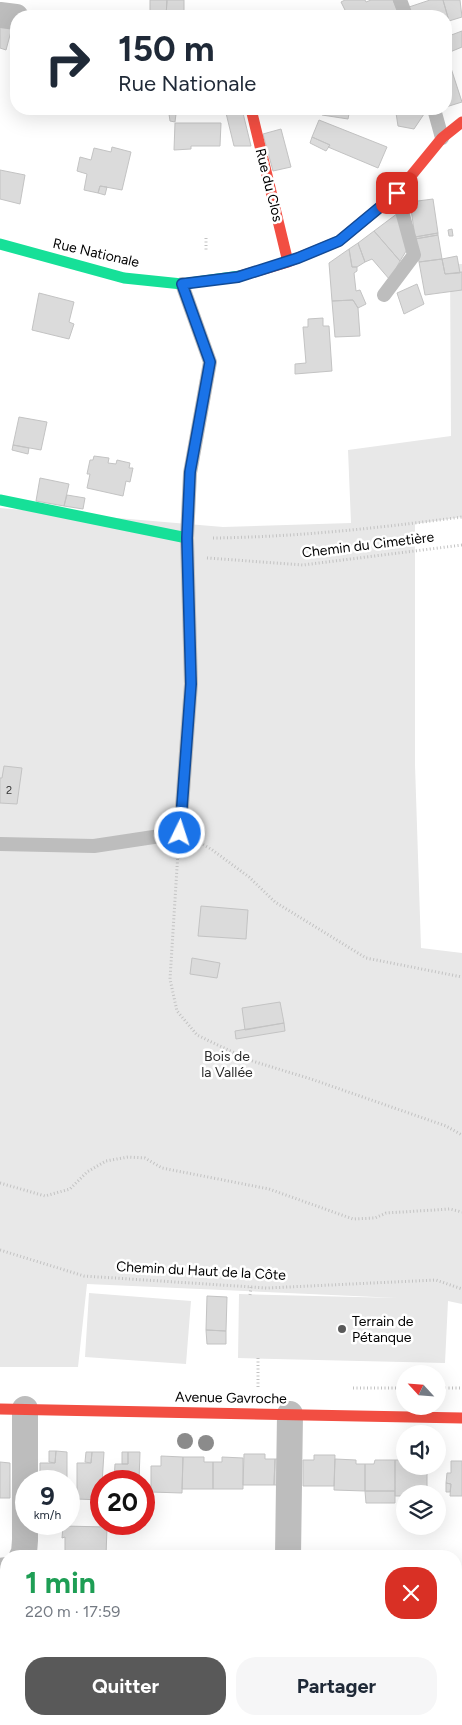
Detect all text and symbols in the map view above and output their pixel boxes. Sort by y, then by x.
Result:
text: 150 m [118,28,215,70]
icon: right [35,30,100,95]
text: Rue Nationale [118,70,256,97]
street label: Rue du Clos [252,147,286,223]
pin [376,172,418,214]
icon: arrive [383,179,411,207]
street label: Rue Nationale [51,235,141,271]
street label: Chemin du Cimetière [301,528,435,562]
house number: 2 [6,784,12,797]
position arrow [153,806,205,858]
park label: Bois de la Vallée [201,1048,253,1081]
street label: Chemin du Haut de la Côte [116,1258,287,1284]
place label: Terrain de Pétanque [352,1313,414,1346]
marker: Terrain de Pétanque [336,1323,348,1335]
north arrow [396,1365,446,1415]
map controls [396,1365,446,1535]
street label: Avenue Gavroche [175,1389,287,1407]
button: sound [396,1425,446,1475]
speed limit sign: 20 [90,1470,155,1535]
text: 9 [40,1481,55,1511]
button: layers [396,1485,446,1535]
text: km/h [34,1508,61,1522]
text: 1 min [25,1564,96,1601]
button: close [385,1567,437,1619]
text: 220 m · 17:59 [25,1602,120,1621]
button: Quitter [25,1657,226,1715]
button: Partager [236,1657,437,1715]

